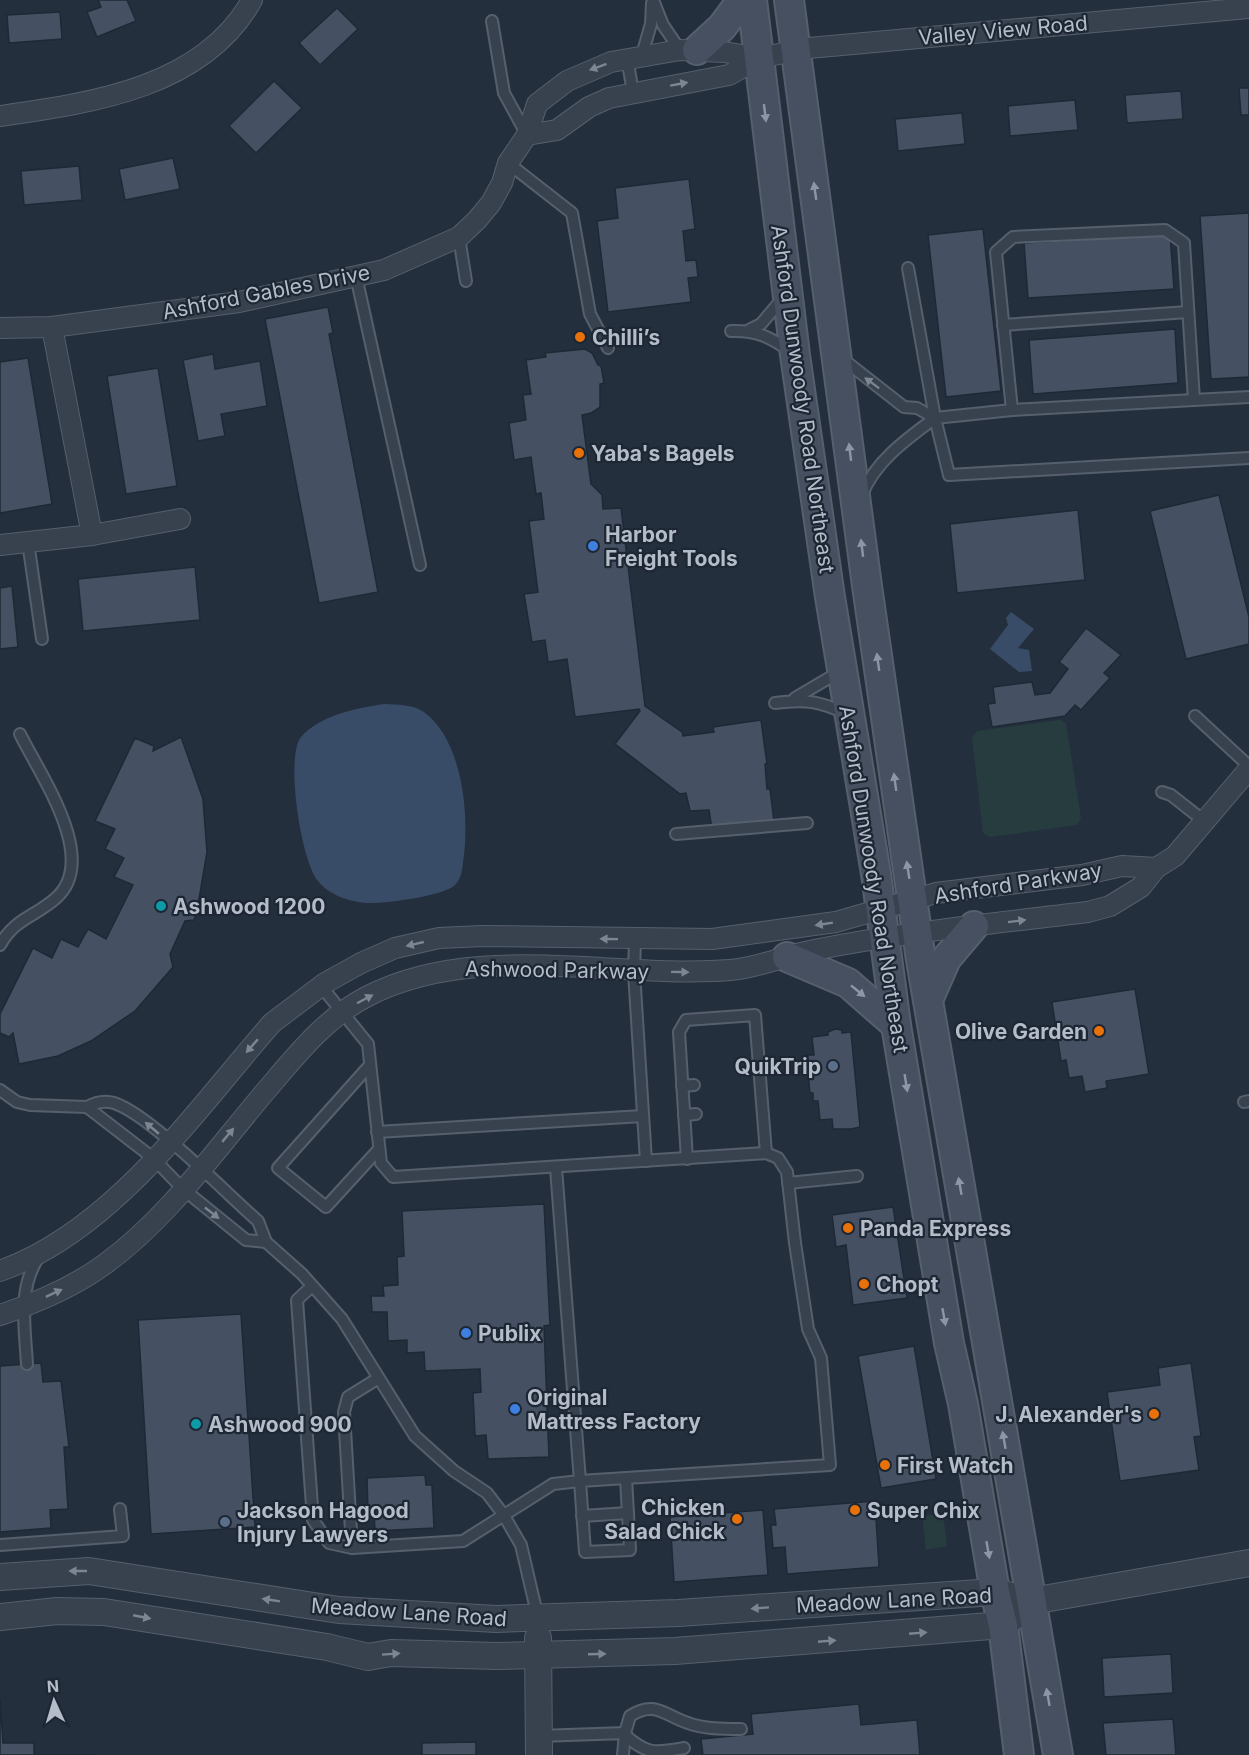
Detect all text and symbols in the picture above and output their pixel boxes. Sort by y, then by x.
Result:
street label: Valley View Road [917,10,1089,50]
one-way arrow [589,62,607,72]
one-way arrow [670,79,689,88]
one-way arrow [761,103,770,122]
one-way arrow [810,182,819,201]
street label: Ashford Dunwoody Road Northeast [766,223,840,575]
street label: Ashford Gables Drive [160,260,372,324]
place label: Chilli’s [592,325,660,350]
marker: Chilli’s [573,330,587,344]
one-way arrow [864,377,879,389]
place label: Yaba's Bagels [591,441,735,466]
one-way arrow [845,442,854,461]
marker: Yaba's Bagels [572,446,586,460]
place label: Harbor Freight Tools [605,522,738,571]
one-way arrow [858,538,867,557]
marker: Harbor Freight Tools [586,539,600,553]
one-way arrow [873,653,882,672]
street label: Ashford Dunwoody Road Northeast [834,704,914,1055]
one-way arrow [890,772,899,791]
street label: Ashford Parkway [932,857,1104,909]
one-way arrow [904,860,913,879]
place label: Ashwood 1200 [173,894,325,919]
marker: Ashwood 1200 [154,899,168,913]
one-way arrow [1008,916,1027,925]
one-way arrow [814,920,833,929]
one-way arrow [600,935,619,944]
one-way arrow [405,940,424,949]
street label: Ashwood Parkway [465,956,649,984]
one-way arrow [671,968,690,977]
one-way arrow [851,984,866,996]
one-way arrow [356,994,374,1004]
place label: Olive Garden [955,1019,1087,1044]
marker: Olive Garden [1092,1024,1106,1038]
one-way arrow [246,1038,259,1053]
place label: QuikTrip [734,1054,821,1079]
marker: QuikTrip [826,1059,840,1073]
one-way arrow [901,1073,910,1092]
one-way arrow [145,1122,160,1135]
one-way arrow [221,1128,234,1143]
one-way arrow [955,1176,964,1195]
one-way arrow [204,1206,220,1219]
place label: Panda Express [860,1216,1011,1241]
marker: Panda Express [841,1221,855,1235]
place label: Chopt [876,1272,939,1297]
marker: Chopt [857,1277,871,1291]
one-way arrow [46,1288,63,1297]
one-way arrow [940,1307,949,1326]
place label: Publix [478,1321,541,1346]
marker: Publix [459,1326,473,1340]
place label: Original Mattress Factory [527,1385,701,1434]
marker: Original Mattress Factory [508,1402,522,1416]
place label: J. Alexander's [995,1402,1142,1427]
marker: J. Alexander's [1147,1407,1161,1421]
place label: Ashwood 900 [208,1412,352,1437]
marker: Ashwood 900 [189,1417,203,1431]
one-way arrow [999,1430,1008,1449]
place label: First Watch [897,1453,1014,1478]
marker: First Watch [878,1458,892,1472]
place label: Chicken Salad Chick [604,1495,726,1544]
place label: Jackson Hagood Injury Lawyers [237,1498,409,1547]
place label: Super Chix [867,1498,980,1523]
marker: Super Chix [848,1503,862,1517]
marker: Chicken Salad Chick [730,1512,744,1526]
marker: Jackson Hagood Injury Lawyers [218,1515,232,1529]
one-way arrow [983,1540,992,1559]
one-way arrow [69,1566,88,1576]
street label: Meadow Lane Road [795,1582,993,1618]
street label: Meadow Lane Road [310,1593,508,1631]
one-way arrow [261,1596,280,1605]
one-way arrow [750,1604,769,1613]
one-way arrow [132,1613,151,1622]
one-way arrow [908,1628,927,1638]
one-way arrow [817,1636,836,1645]
one-way arrow [587,1649,606,1659]
one-way arrow [381,1650,400,1659]
north arrow [24,1671,84,1731]
text: N [46,1676,60,1696]
one-way arrow [1043,1688,1052,1707]

